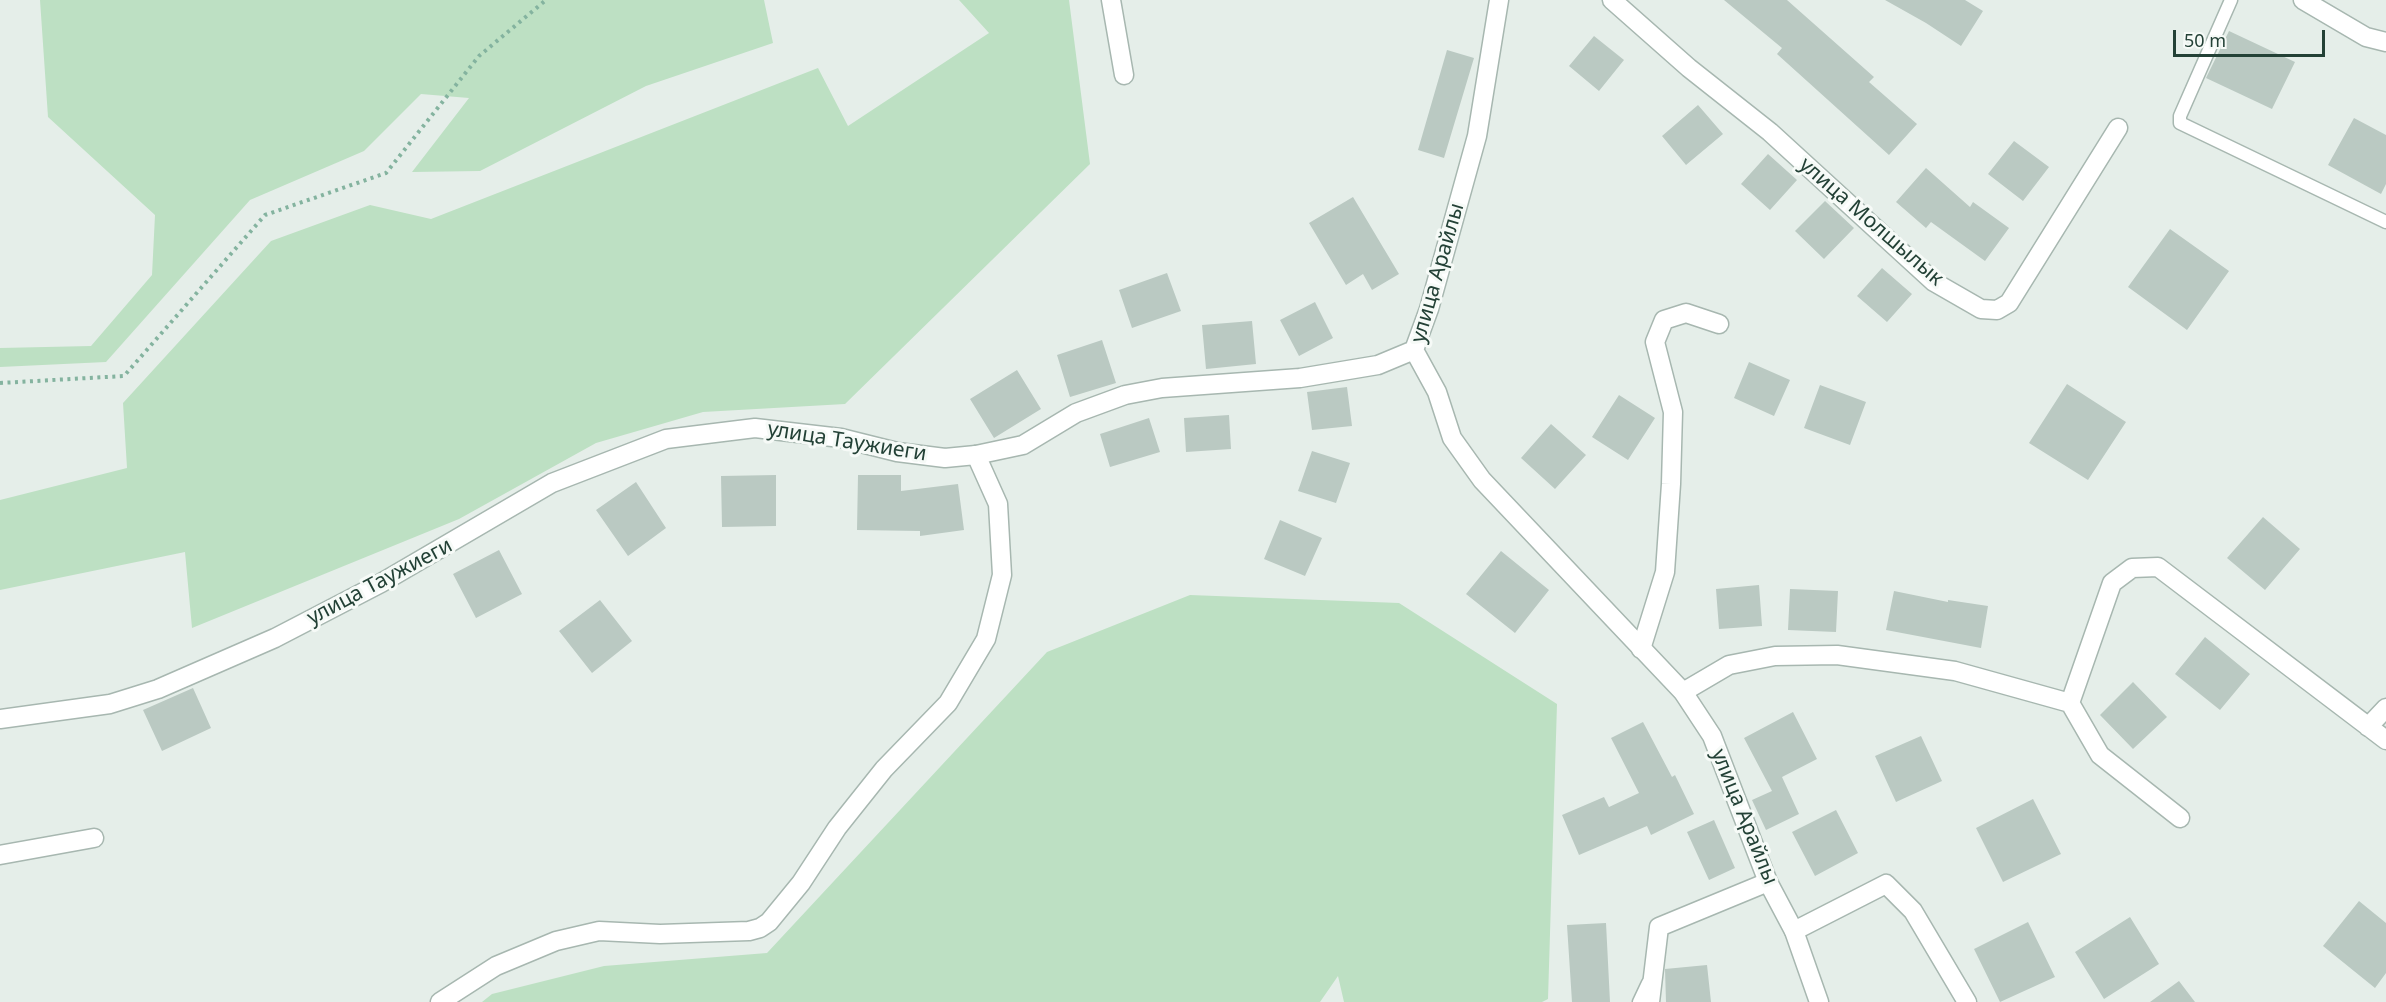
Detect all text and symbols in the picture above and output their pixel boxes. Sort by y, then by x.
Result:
scale bar [2176,18,2328,56]
text: 50 m [2184,28,2226,52]
street label: улица Молшылык [1794,152,1948,292]
street label: улица Арайлы [1406,200,1470,346]
street label: улица Таужиеги [766,417,928,467]
street label: улица Таужиеги [303,533,457,631]
street label: улица Арайлы [1705,745,1783,889]

